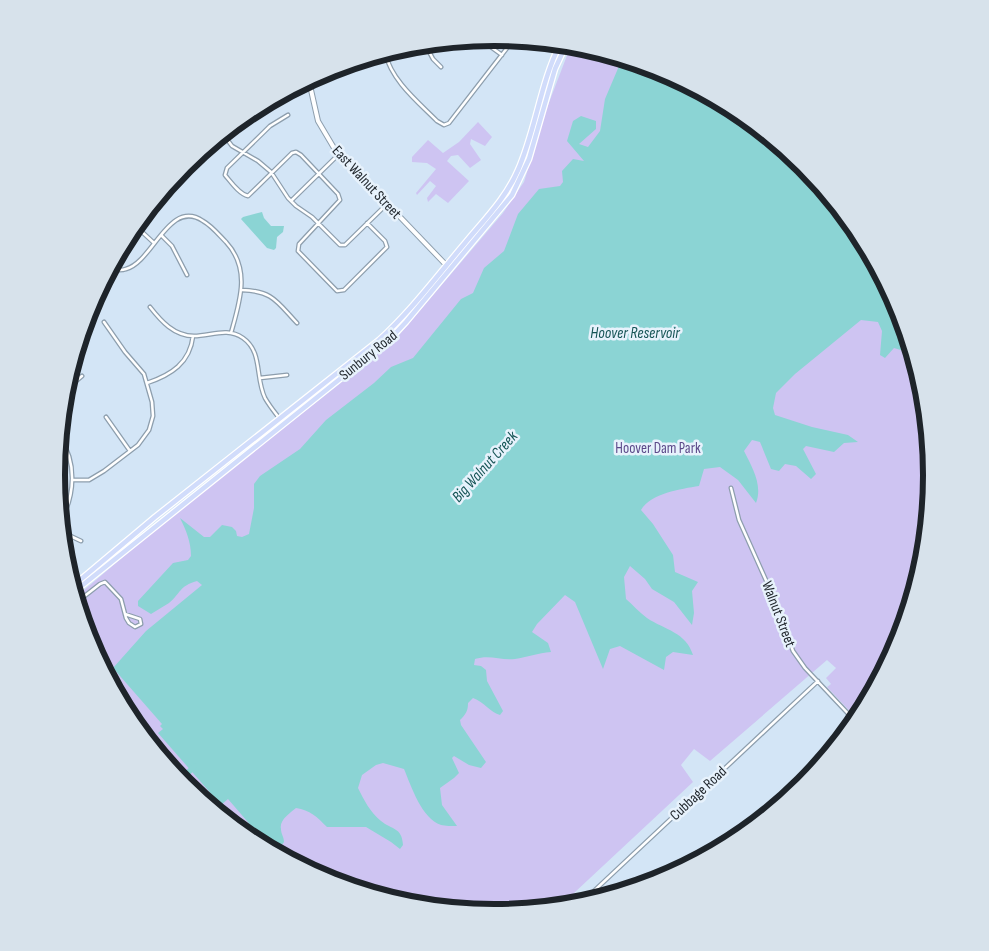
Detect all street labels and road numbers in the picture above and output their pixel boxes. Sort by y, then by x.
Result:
street label: East Walnut Street [328,142,406,223]
street label: Sunbury Road [335,326,401,385]
street label: Walnut Street [757,578,800,650]
street label: Cubbage Road [666,762,731,825]

